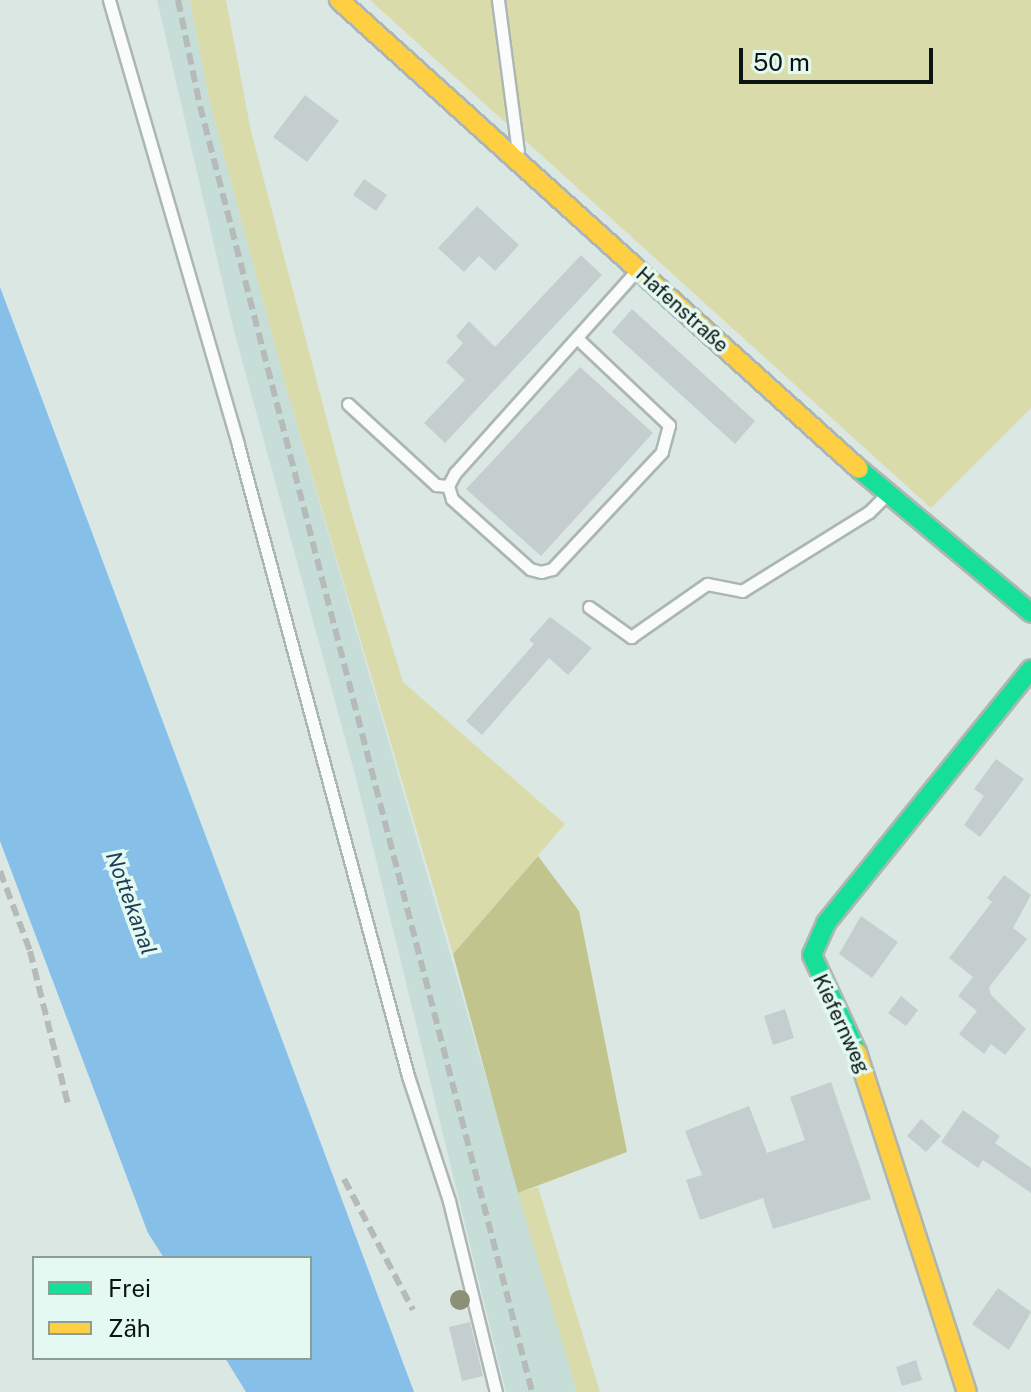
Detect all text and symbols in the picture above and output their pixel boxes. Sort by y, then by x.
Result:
scale bar [743,32,937,82]
text: 50 m [753,48,810,76]
street label: Hafenstraße [631,262,733,358]
water label: Nottekanal [100,848,162,958]
street label: Kiefernweg [808,971,874,1077]
legend [32,1256,312,1360]
text: Frei [108,1274,151,1302]
text: Zäh [108,1314,151,1342]

